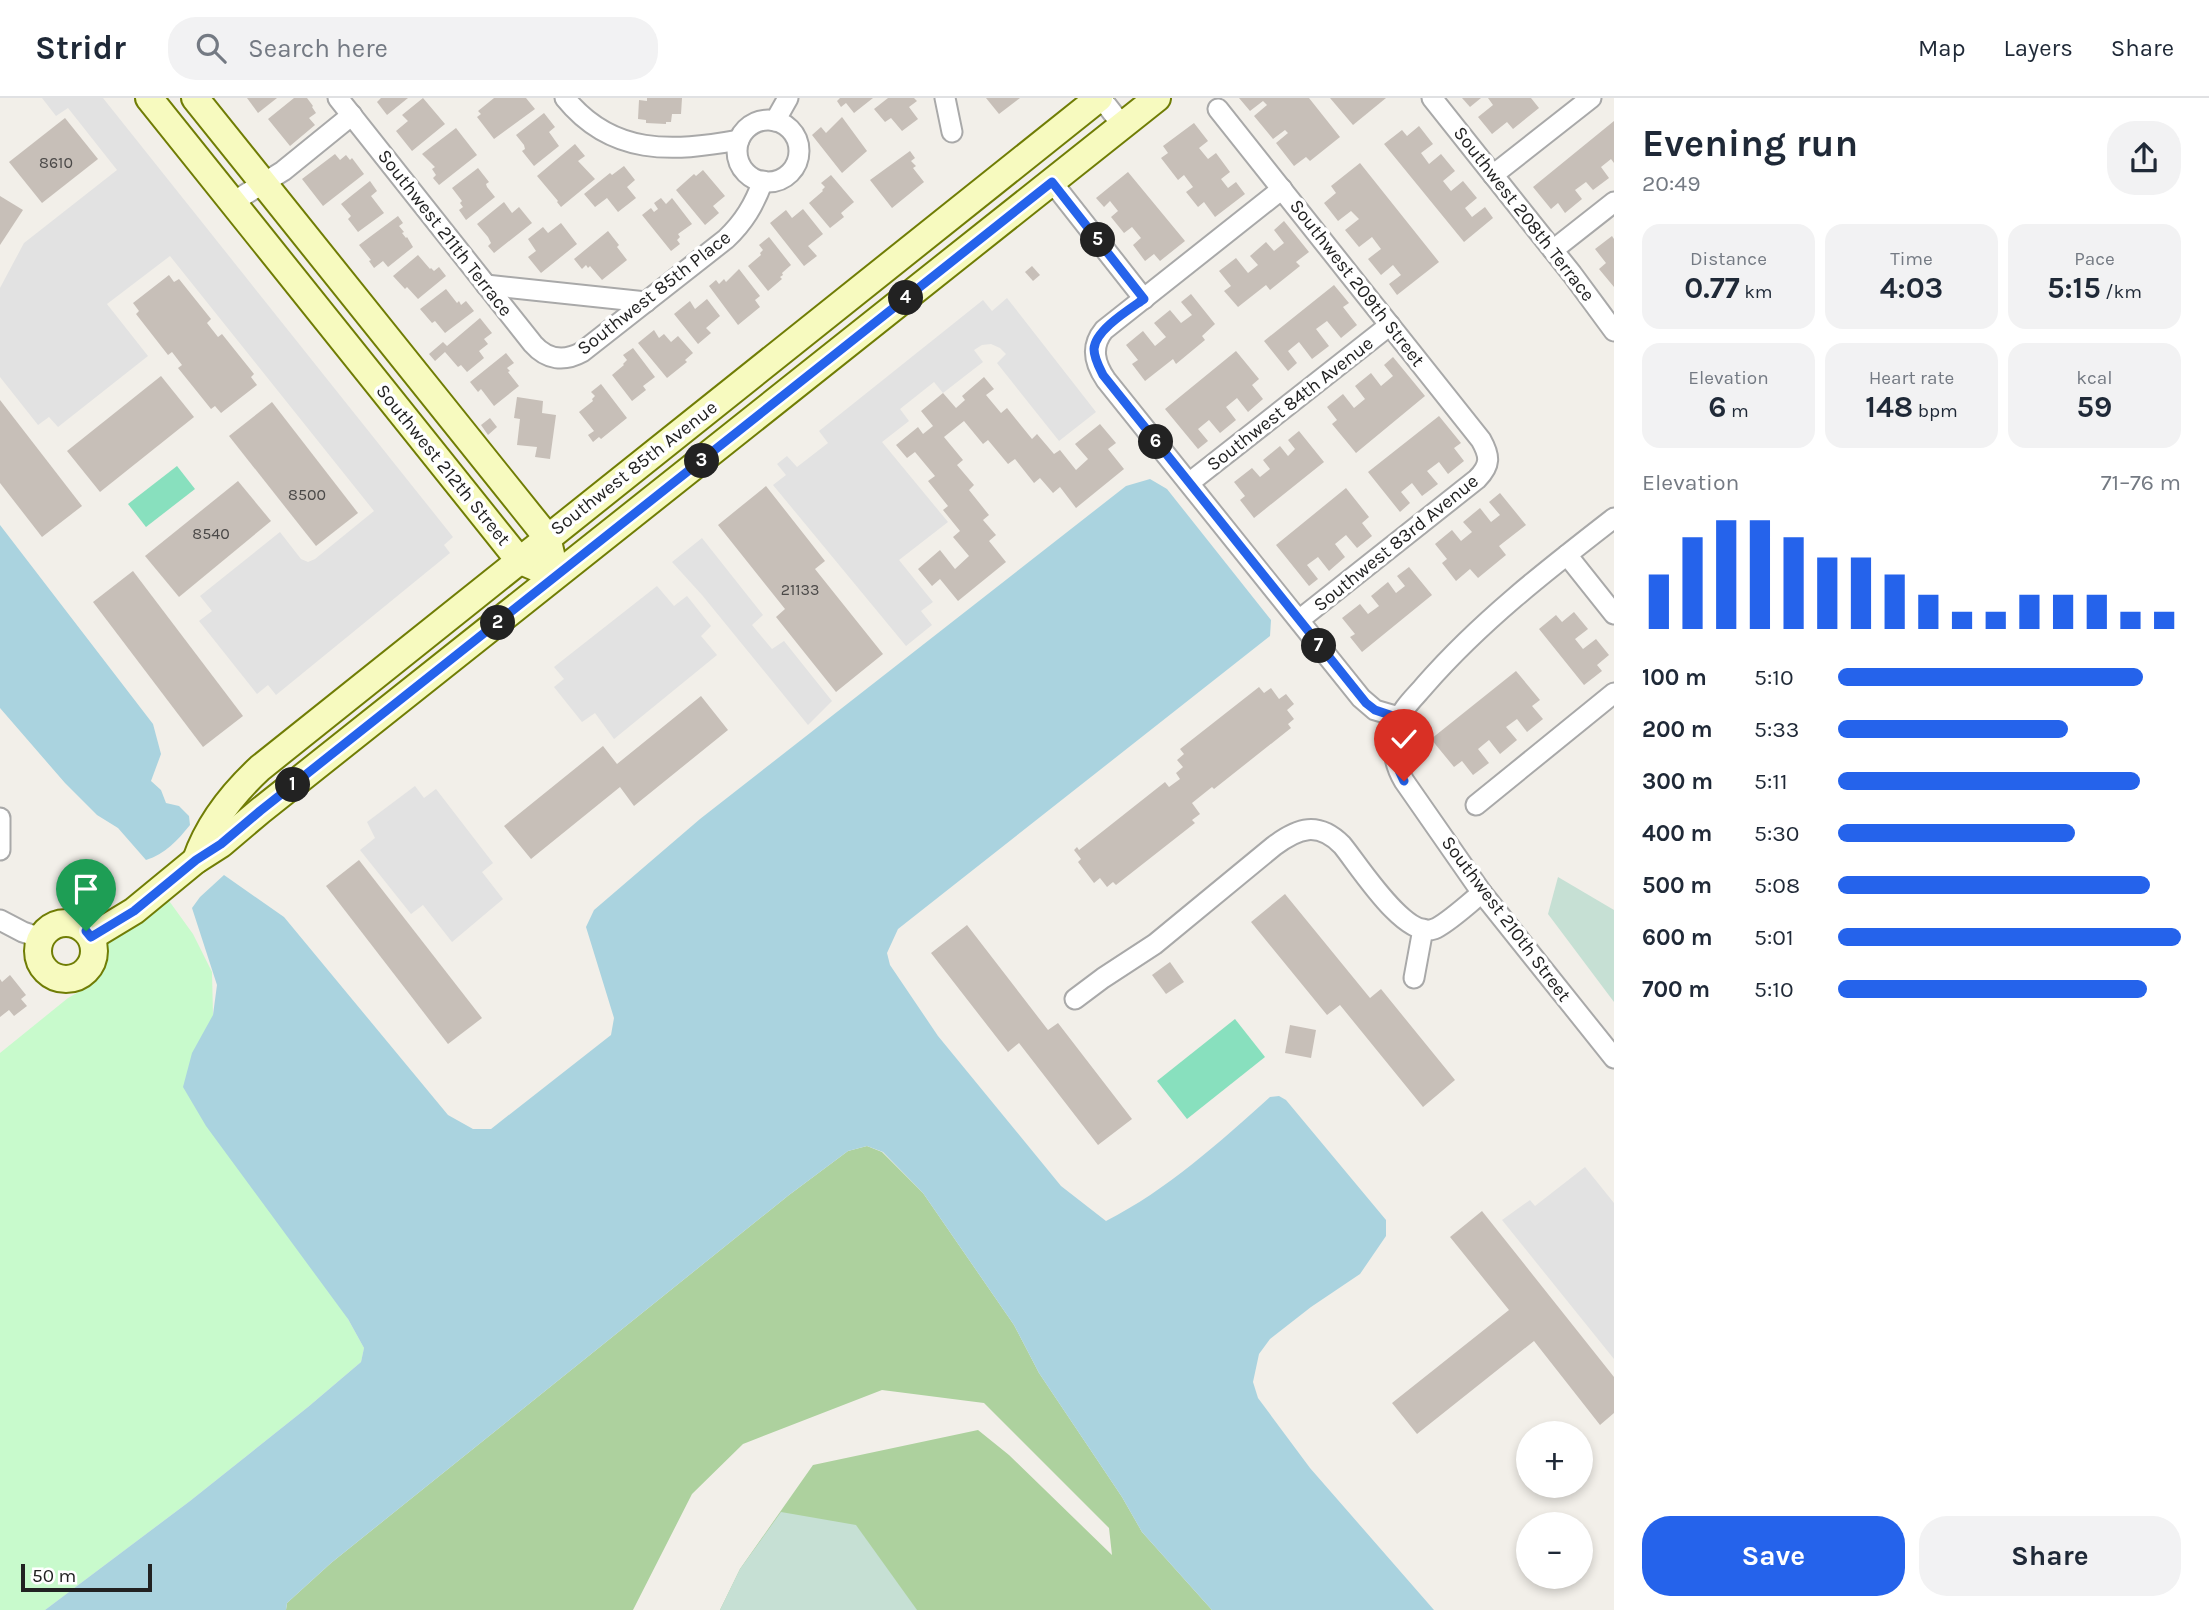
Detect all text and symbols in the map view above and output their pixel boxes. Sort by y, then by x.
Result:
search box [168,17,658,80]
text: Stridr [35,29,126,67]
icon: search [192,29,230,67]
text: Search here [248,33,388,64]
text: Map [1918,34,1966,62]
text: Layers [2004,34,2073,62]
text: Share [2111,34,2174,62]
text: Evening run [1642,121,1858,166]
button: share [2107,121,2181,195]
street label: Southwest 208th Terrace [1449,122,1599,306]
street label: Southwest 211th Terrace [373,145,517,321]
house number: 8610 [39,153,73,172]
text: 20:49 [1642,170,1700,197]
street label: Southwest 209th Street [1285,195,1429,371]
pin: 5 [1080,222,1116,258]
street label: Southwest 85th Place [573,226,735,360]
text: 5 [1092,228,1103,250]
text: Distance [1690,248,1767,270]
text: Time [1890,248,1933,270]
text: Pace [2074,248,2115,270]
text: 0.77 [1684,270,1740,306]
text: 4:03 [1880,270,1943,306]
text: 5:15 [2047,270,2101,306]
pin: 4 [888,280,923,316]
text: km [1740,281,1773,303]
text: /km [2101,281,2142,303]
text: 4 [900,286,911,308]
street label: Southwest 84th Avenue [1202,332,1378,476]
text: Elevation [1688,367,1769,389]
text: Heart rate [1869,367,1954,389]
text: kcal [2076,367,2113,389]
street label: Southwest 212th Street [371,380,515,550]
text: 6 [1708,389,1726,425]
text: 148 [1865,389,1913,425]
text: 59 [2077,389,2112,425]
street label: Southwest 85th Avenue [546,396,722,540]
text: m [1726,400,1749,422]
text: bpm [1913,400,1958,422]
pin: 6 [1138,424,1174,460]
text: 6 [1150,430,1161,452]
pin: 3 [684,444,720,478]
text: 3 [696,449,707,471]
text: Elevation [1642,469,1739,496]
text: 71–76 m [2101,469,2181,496]
street label: Southwest 83rd Avenue [1309,470,1483,616]
house number: 8500 [288,485,326,504]
house number: 8540 [192,524,230,543]
house number: 21133 [781,580,819,599]
pin: 2 [480,606,516,640]
text: 2 [492,611,503,633]
pin: 7 [1302,628,1336,664]
text: 7 [1314,634,1323,656]
text: 100 m [1642,664,1707,691]
text: 5:10 [1754,664,1794,691]
pin [1374,709,1434,781]
text: 200 m [1642,716,1713,743]
text: 5:33 [1754,716,1799,743]
icon: check [1385,720,1423,758]
pin: 1 [276,768,310,802]
text: 300 m [1642,768,1713,795]
text: 5:11 [1754,768,1788,795]
text: 1 [289,773,296,795]
text: 400 m [1642,820,1712,847]
text: 5:30 [1754,820,1800,847]
street label: Southwest 210th Street [1437,832,1575,1006]
pin [56,859,116,931]
icon: arrive [67,870,105,908]
text: 500 m [1642,872,1712,899]
text: 5:08 [1754,872,1800,899]
text: 600 m [1642,924,1713,951]
text: 5:01 [1754,924,1794,951]
text: 700 m [1642,976,1710,1003]
text: 5:10 [1754,976,1794,1003]
map controls [1516,1421,1593,1589]
button: + [1516,1421,1593,1498]
button: − [1516,1512,1593,1589]
button: Save [1642,1516,1905,1596]
button: Share [1919,1516,2181,1596]
scale bar [21,1561,152,1593]
text: 50 m [32,1565,76,1587]

